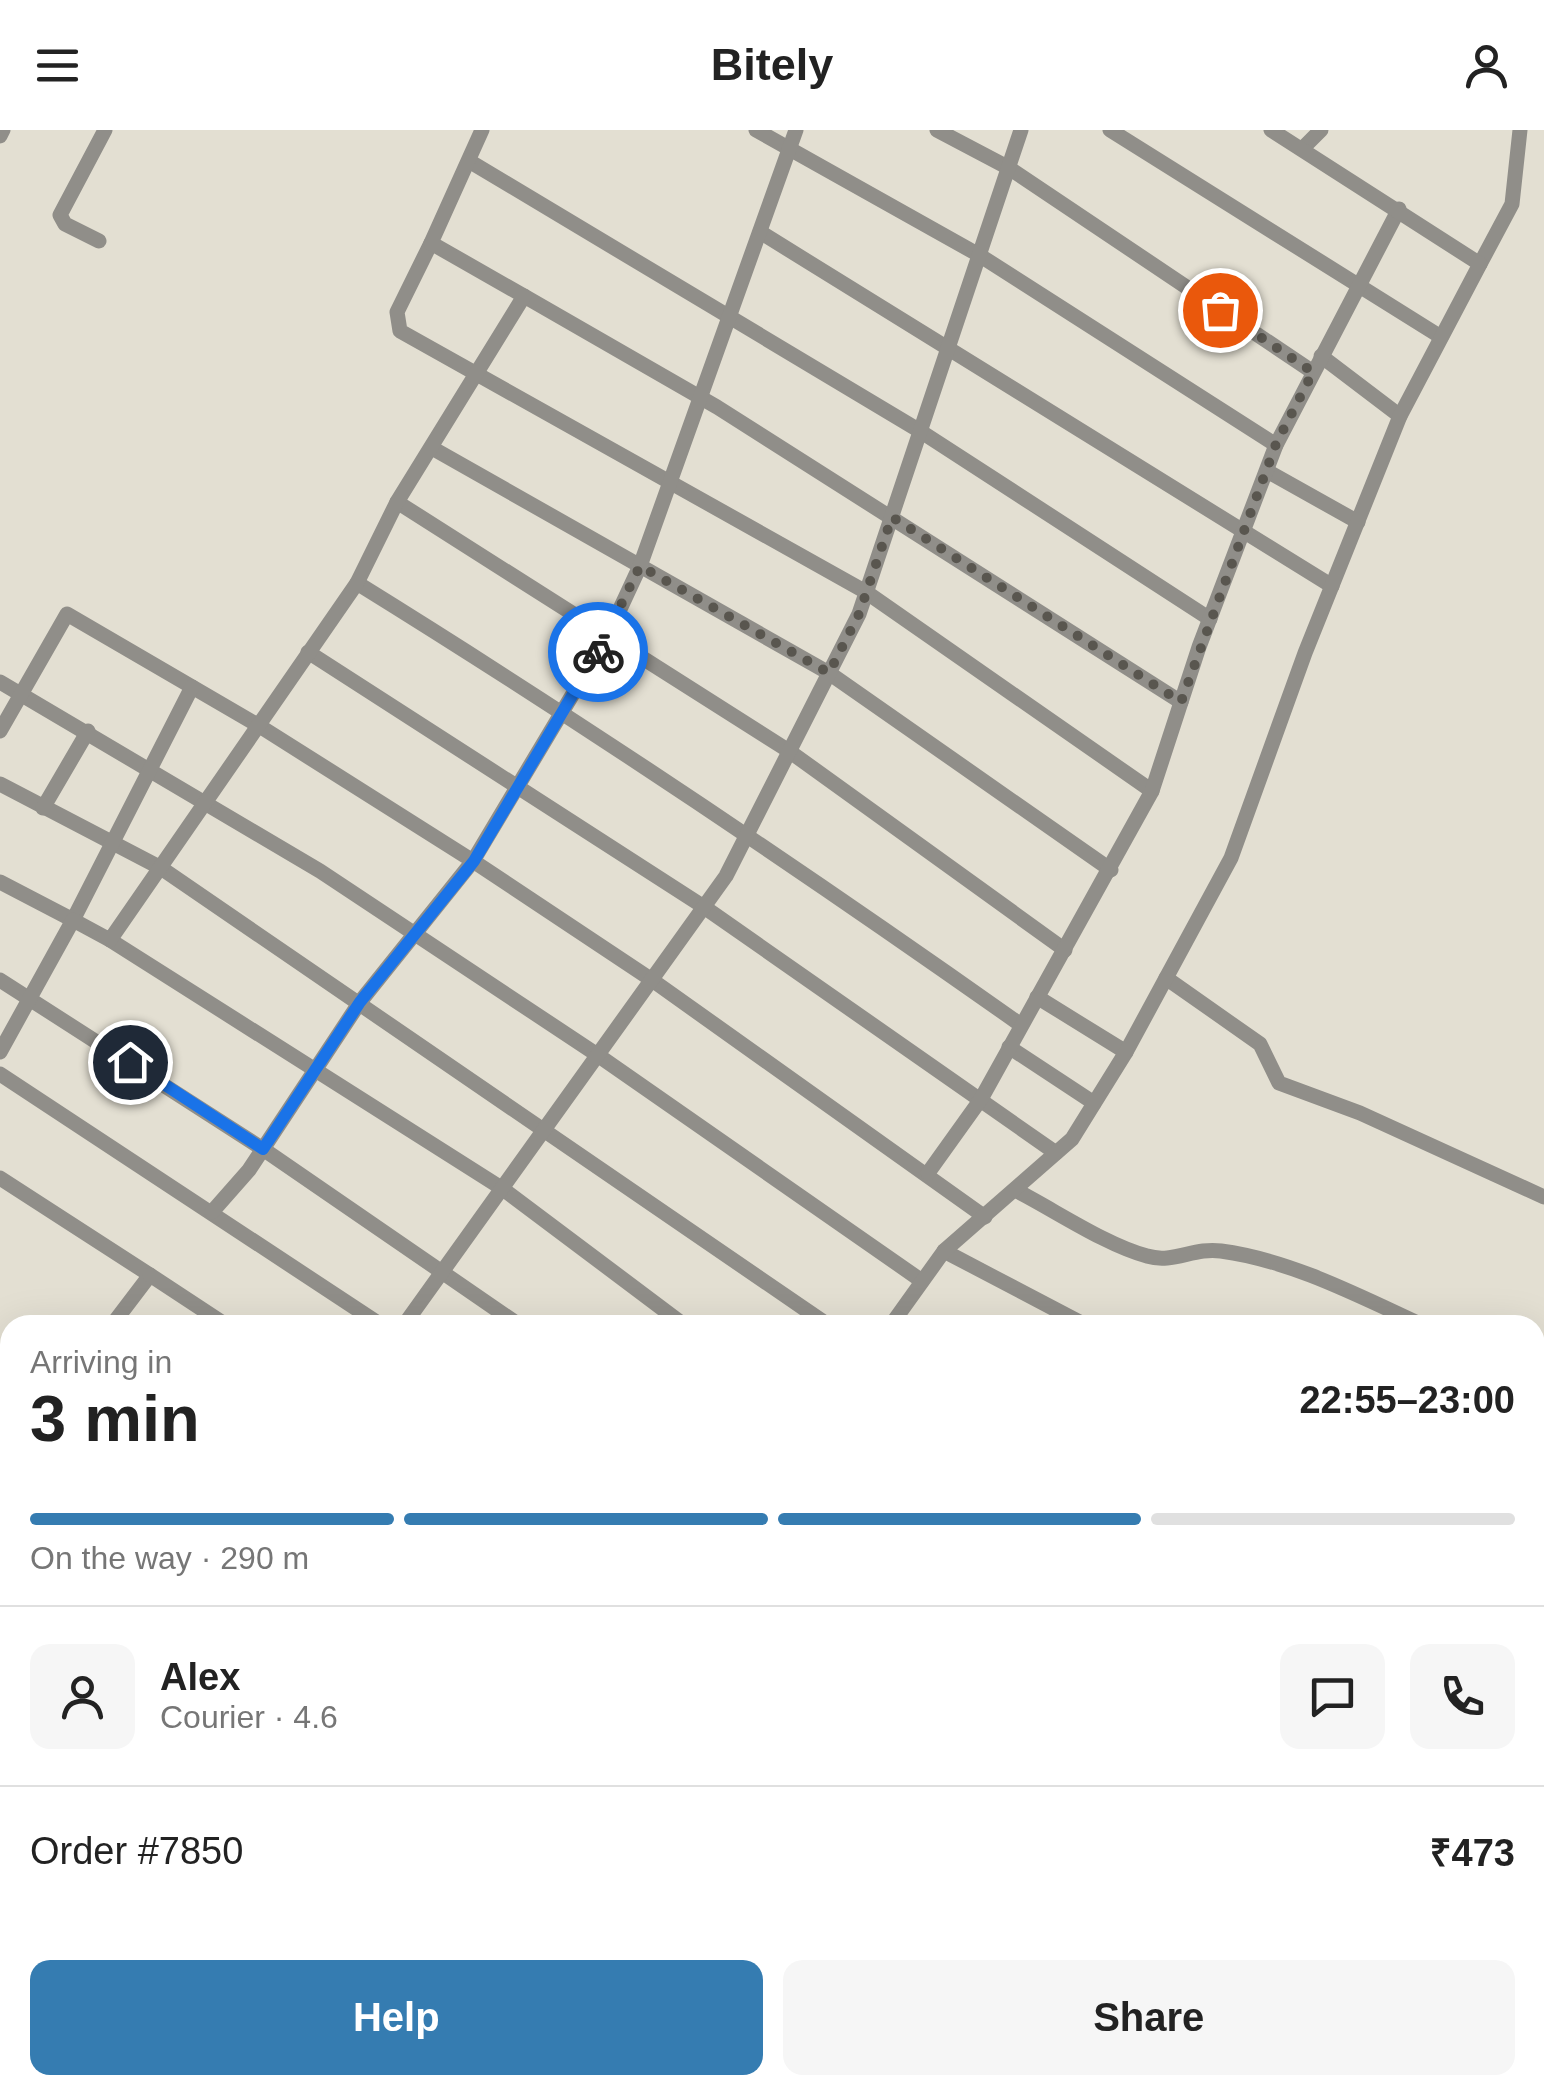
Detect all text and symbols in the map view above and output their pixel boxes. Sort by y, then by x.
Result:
icon: menu [30,38,85,93]
icon: person [1459,38,1514,93]
text: Bitely [711,39,833,90]
pin [1178,268,1263,353]
icon: bag [1193,283,1248,338]
courier [548,602,648,702]
icon: bike [571,625,626,680]
pin [88,1020,173,1105]
icon: home [103,1035,158,1090]
text: Arriving in [30,1344,172,1380]
text: 22:55–23:00 [1299,1379,1515,1421]
text: 3 min [30,1382,200,1455]
text: On the way · 290 m [30,1540,309,1576]
button: person [30,1644,135,1749]
button: chat [1280,1644,1385,1749]
button: phone [1410,1644,1515,1749]
text: Alex [160,1656,240,1698]
text: Courier · 4.6 [160,1699,338,1735]
text: Order #7850 [30,1830,243,1872]
text: ₹473 [1430,1832,1515,1874]
button: Help [30,1960,763,2075]
button: Share [783,1960,1515,2075]

